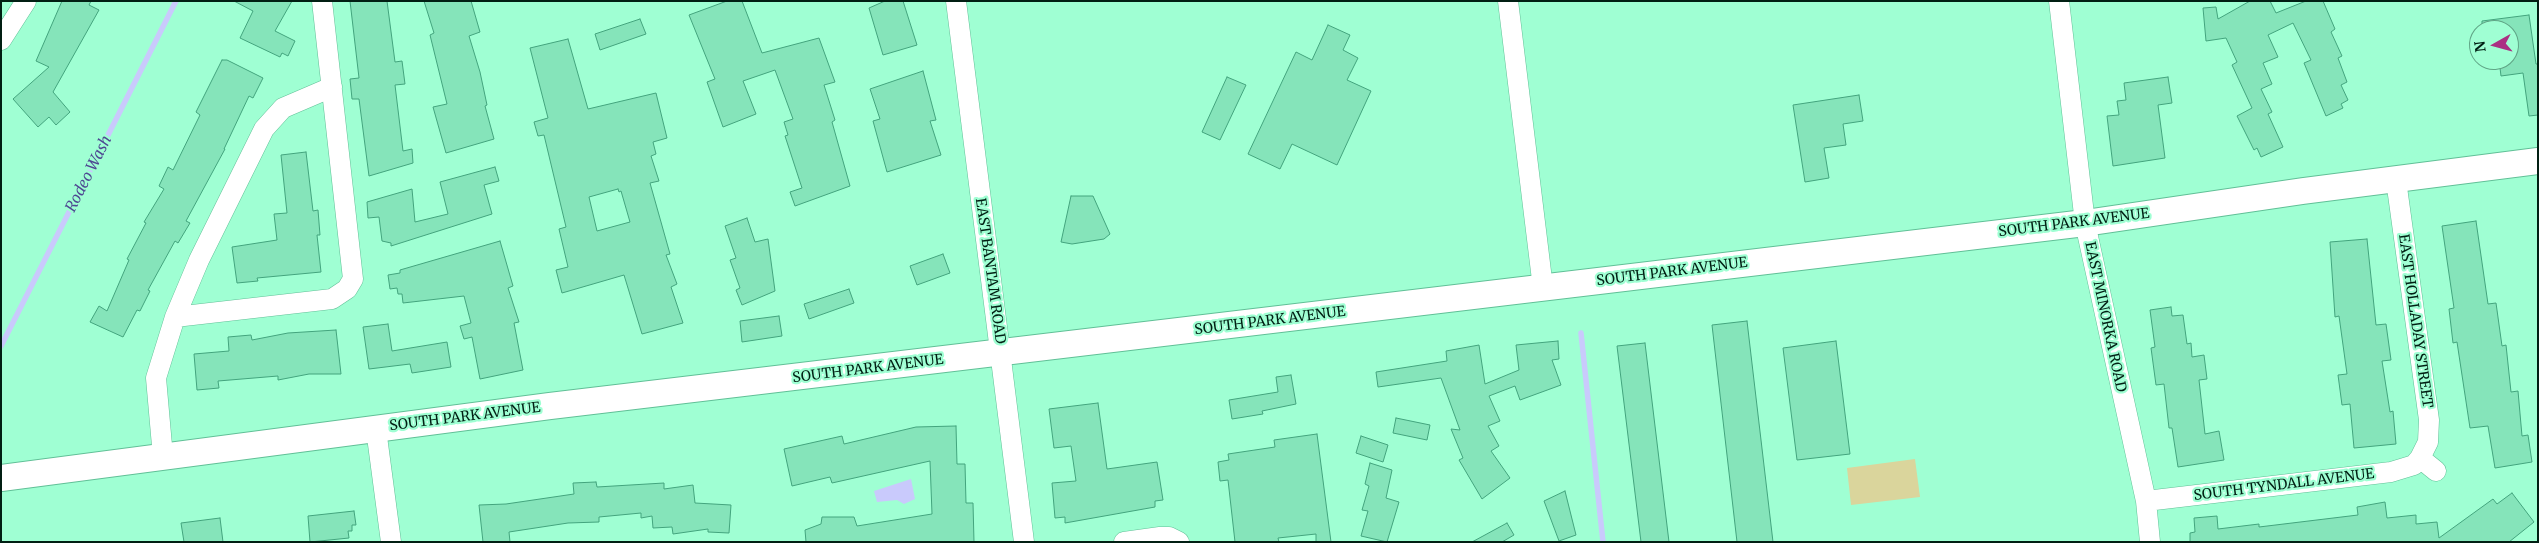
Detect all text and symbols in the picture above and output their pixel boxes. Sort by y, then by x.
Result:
north arrow [2469,20,2519,70]
text: N [2470,40,2490,53]
water label: Rodeo Wash [62,133,116,215]
street label: EAST BANTAM ROAD [971,197,1009,345]
street label: SOUTH PARK AVENUE [1998,205,2150,241]
street label: EAST HOLLADAY STREET [2394,233,2436,409]
street label: EAST MINORKA ROAD [2081,240,2129,394]
street label: SOUTH PARK AVENUE [1596,254,1748,290]
street label: SOUTH PARK AVENUE [1194,303,1346,339]
street label: SOUTH PARK AVENUE [792,351,944,387]
street label: SOUTH PARK AVENUE [389,399,541,435]
street label: SOUTH TYNDALL AVENUE [2193,466,2375,504]

